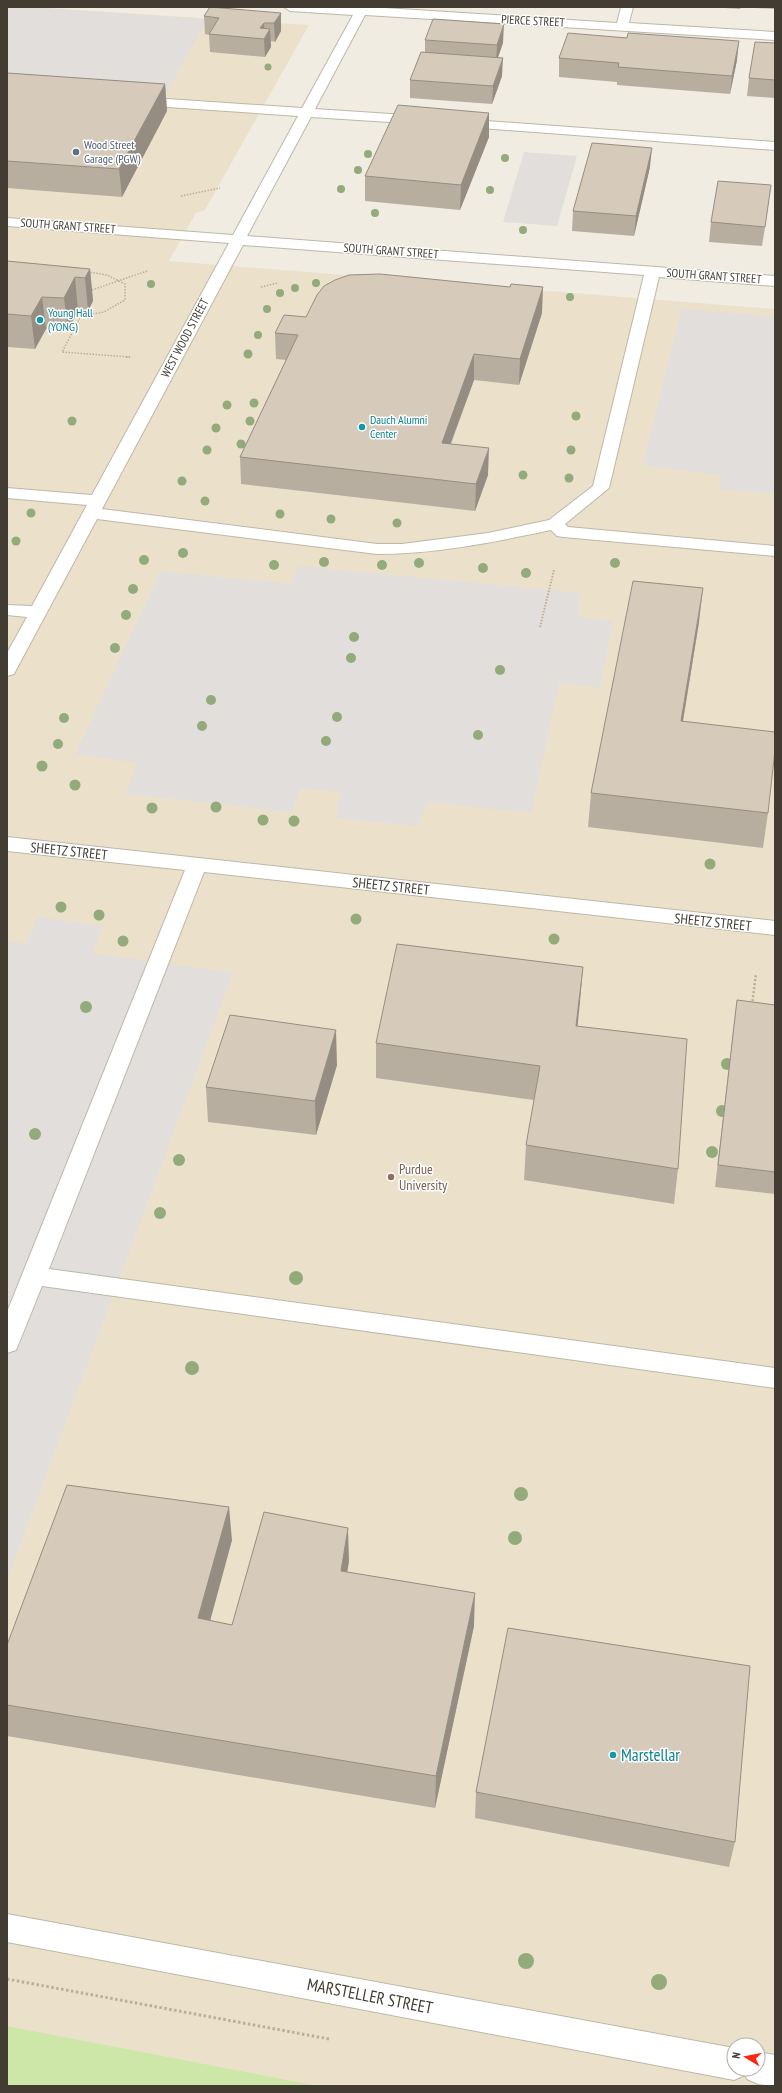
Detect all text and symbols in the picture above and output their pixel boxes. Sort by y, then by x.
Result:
street label: PIERCE STREET [501,11,566,30]
place label: Wood Street Garage (PGW) [84,137,140,166]
marker: Wood Street Garage (PGW) [71,147,81,157]
street label: SOUTH GRANT STREET [20,215,117,236]
street label: SOUTH GRANT STREET [343,240,440,261]
street label: SOUTH GRANT STREET [666,265,763,286]
street label: WEST WOOD STREET [157,295,212,380]
place label: Young Hall (YONG) [48,305,93,334]
marker: Young Hall (YONG) [35,315,45,325]
place label: Dauch Alumni Center [370,412,427,441]
marker: Dauch Alumni Center [357,422,367,432]
street label: SHEETZ STREET [30,838,109,864]
street label: SHEETZ STREET [352,873,431,899]
street label: SHEETZ STREET [674,909,753,935]
place label: Purdue University [399,1160,448,1194]
marker: Purdue University [386,1172,396,1182]
place label: Marstellar [621,1744,680,1766]
marker: Marstellar [608,1750,618,1760]
street label: MARSTELLER STREET [305,1973,435,2019]
north arrow [726,2037,766,2077]
text: N [729,2051,744,2059]

